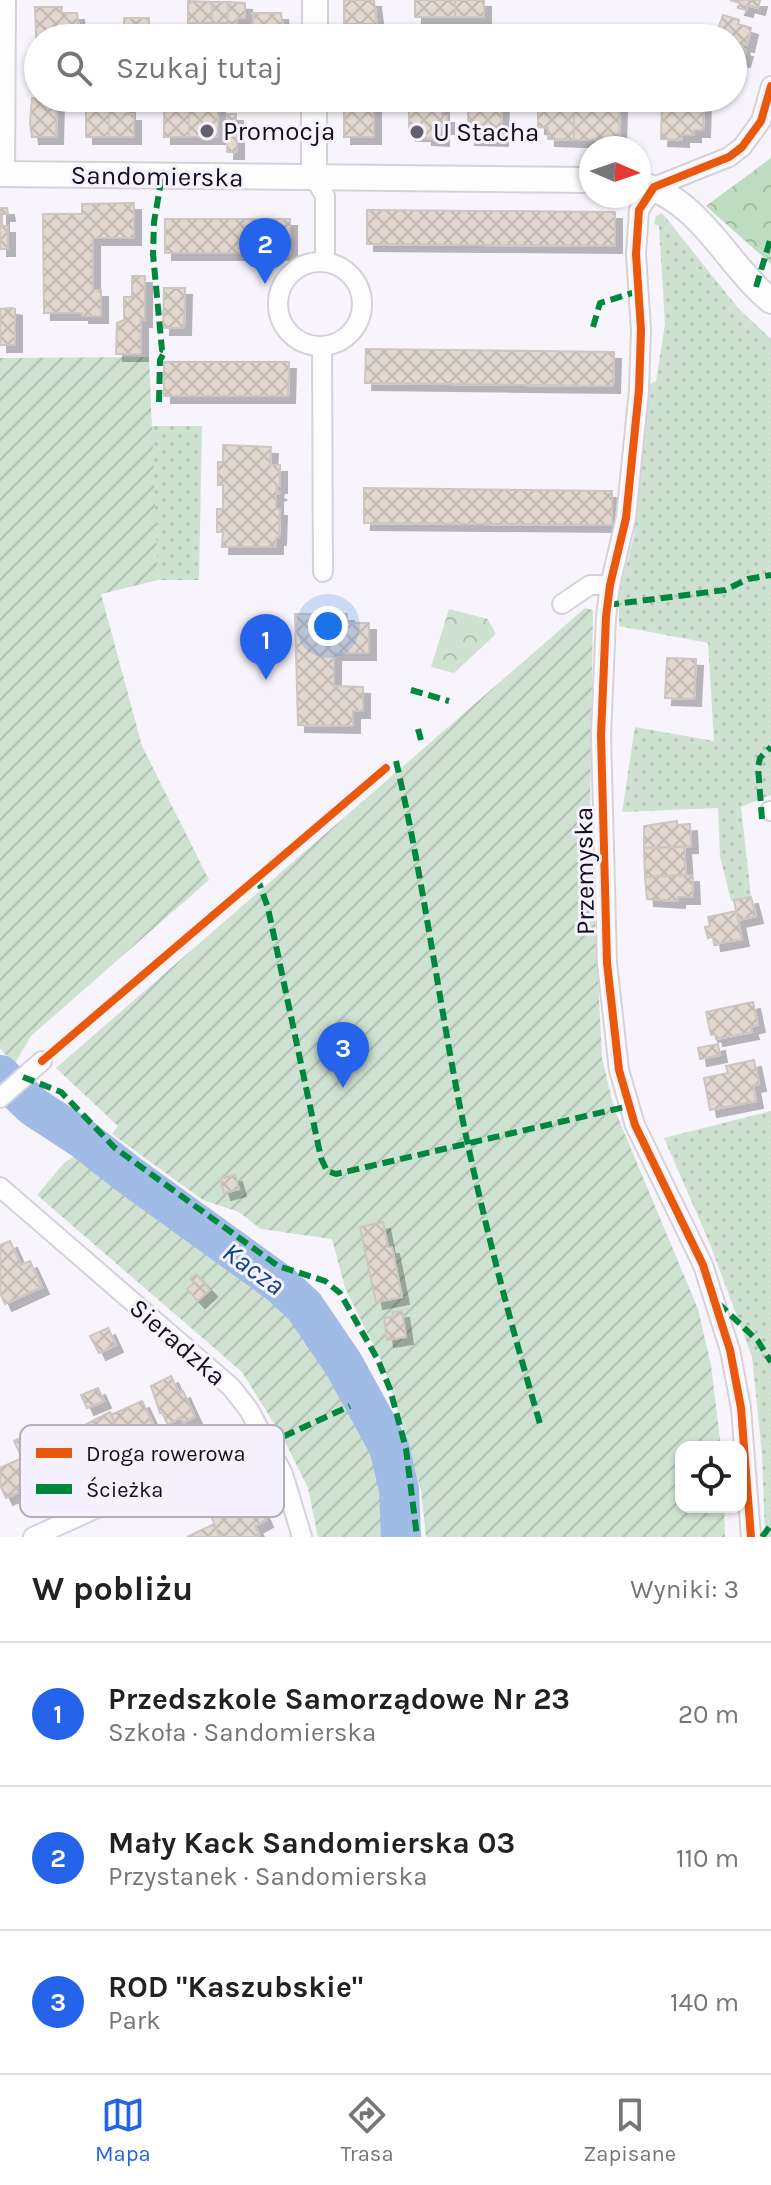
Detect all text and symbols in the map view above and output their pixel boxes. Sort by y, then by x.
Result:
search box [24,24,747,112]
icon: search [52,46,96,90]
text: Szukaj tutaj [116,50,283,86]
place label: Promocja [223,116,335,147]
place label: U Stacha [433,117,539,148]
marker: Promocja [198,122,216,140]
marker: U Stacha [408,123,426,141]
north arrow [579,136,651,208]
street label: Sandomierska [70,159,244,194]
pin: 2 [239,218,291,284]
your location [308,606,348,646]
pin: 1 [240,614,292,680]
street label: Przemyska [568,806,601,936]
pin: 3 [317,1022,369,1088]
water label: Kacza [216,1235,291,1302]
street label: Sieradzka [123,1292,232,1393]
legend [20,1425,284,1517]
text: Droga rowerowa [86,1441,246,1467]
map controls [675,1441,747,1513]
button: locate [675,1441,747,1513]
text: Ścieżka [86,1476,163,1503]
text: W pobliżu [32,1569,193,1609]
text: Wyniki: 3 [630,1574,739,1605]
text: Przedszkole Samorządowe Nr 23 [108,1681,570,1717]
text: 1 [53,1699,63,1730]
text: 20 m [678,1699,739,1730]
text: Szkoła · Sandomierska [108,1717,376,1748]
text: Mały Kack Sandomierska 03 [108,1825,515,1861]
text: 2 [50,1843,66,1874]
text: 110 m [676,1843,739,1874]
text: Przystanek · Sandomierska [108,1861,427,1892]
text: ROD "Kaszubskie" [108,1969,363,2005]
text: 3 [50,1987,66,2018]
text: 140 m [670,1987,739,2018]
text: Park [108,2005,161,2036]
tab: Mapa [95,2093,151,2167]
tab: Trasa [340,2093,394,2167]
tab: Zapisane [583,2093,676,2167]

